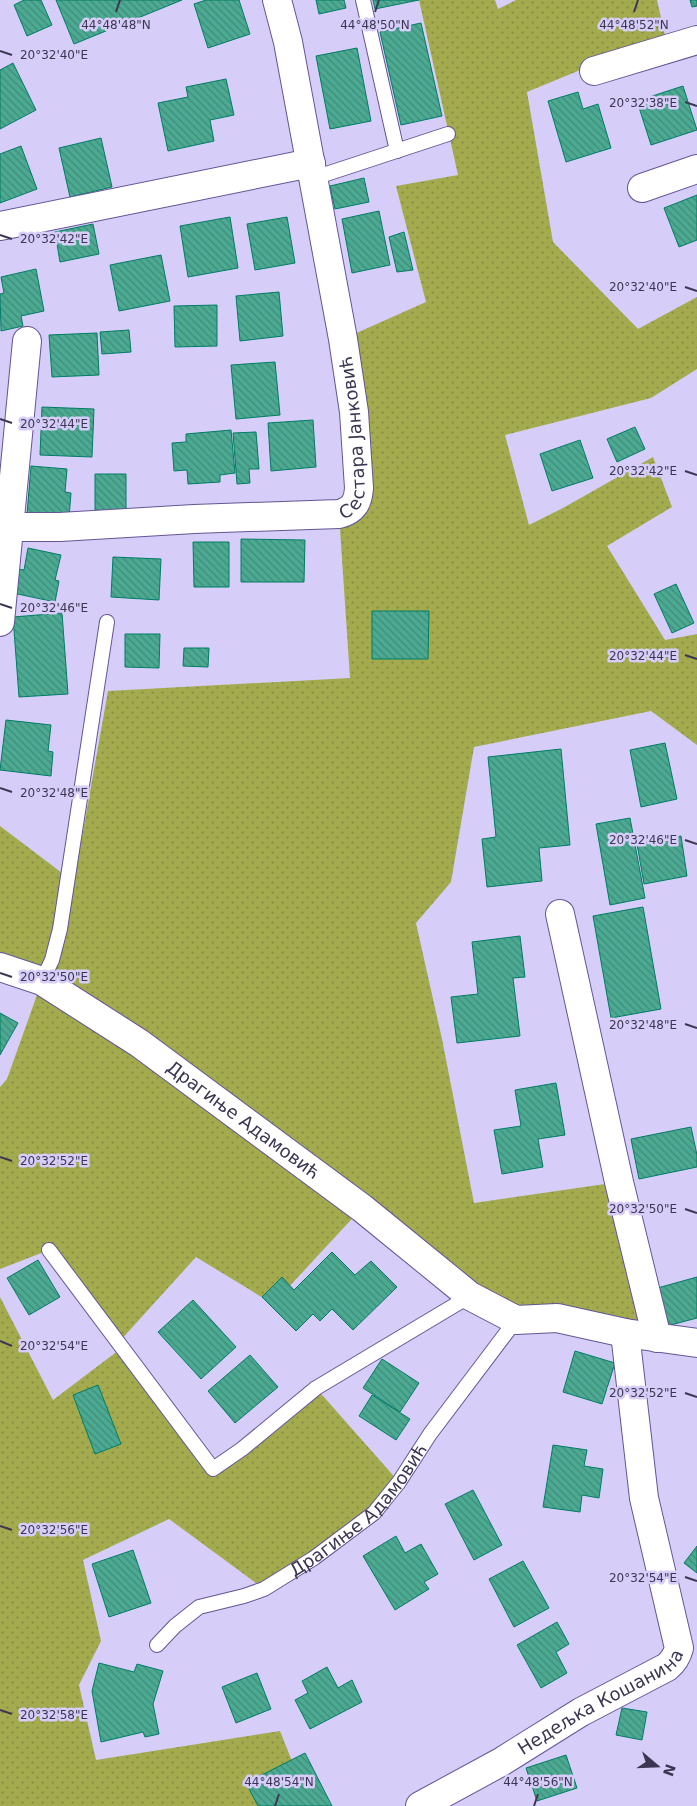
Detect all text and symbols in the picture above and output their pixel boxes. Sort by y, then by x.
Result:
text: 44°48'48"N [81,18,151,32]
text: 44°48'50"N [340,18,410,32]
text: 44°48'52"N [599,18,669,32]
text: 20°32'40"E [20,48,88,62]
text: 20°32'38"E [609,96,677,110]
text: 20°32'42"E [20,232,88,246]
text: 20°32'40"E [609,280,677,294]
street label: Сестара Јанковић [335,355,369,523]
text: 20°32'44"E [20,417,88,431]
text: 20°32'42"E [609,464,677,478]
text: 20°32'46"E [20,601,88,615]
text: 20°32'44"E [609,649,677,663]
text: 20°32'48"E [20,786,88,800]
text: 20°32'46"E [609,833,677,847]
text: 20°32'50"E [20,970,88,984]
text: 20°32'48"E [609,1018,677,1032]
street label: Драгиње Адамовић [163,1056,324,1183]
text: 20°32'52"E [20,1154,88,1168]
text: 20°32'50"E [609,1202,677,1216]
text: 20°32'54"E [20,1339,88,1353]
text: 20°32'52"E [609,1386,677,1400]
street label: Драгиње Адамовић [286,1439,431,1581]
text: 20°32'56"E [20,1523,88,1537]
text: 20°32'54"E [609,1571,677,1585]
street label: Недељка Кошанина [514,1646,688,1759]
text: 20°32'58"E [20,1708,88,1722]
north arrow [632,1741,682,1791]
text: N [660,1762,679,1778]
text: 44°48'54"N [244,1775,314,1789]
text: 44°48'56"N [503,1775,573,1789]

